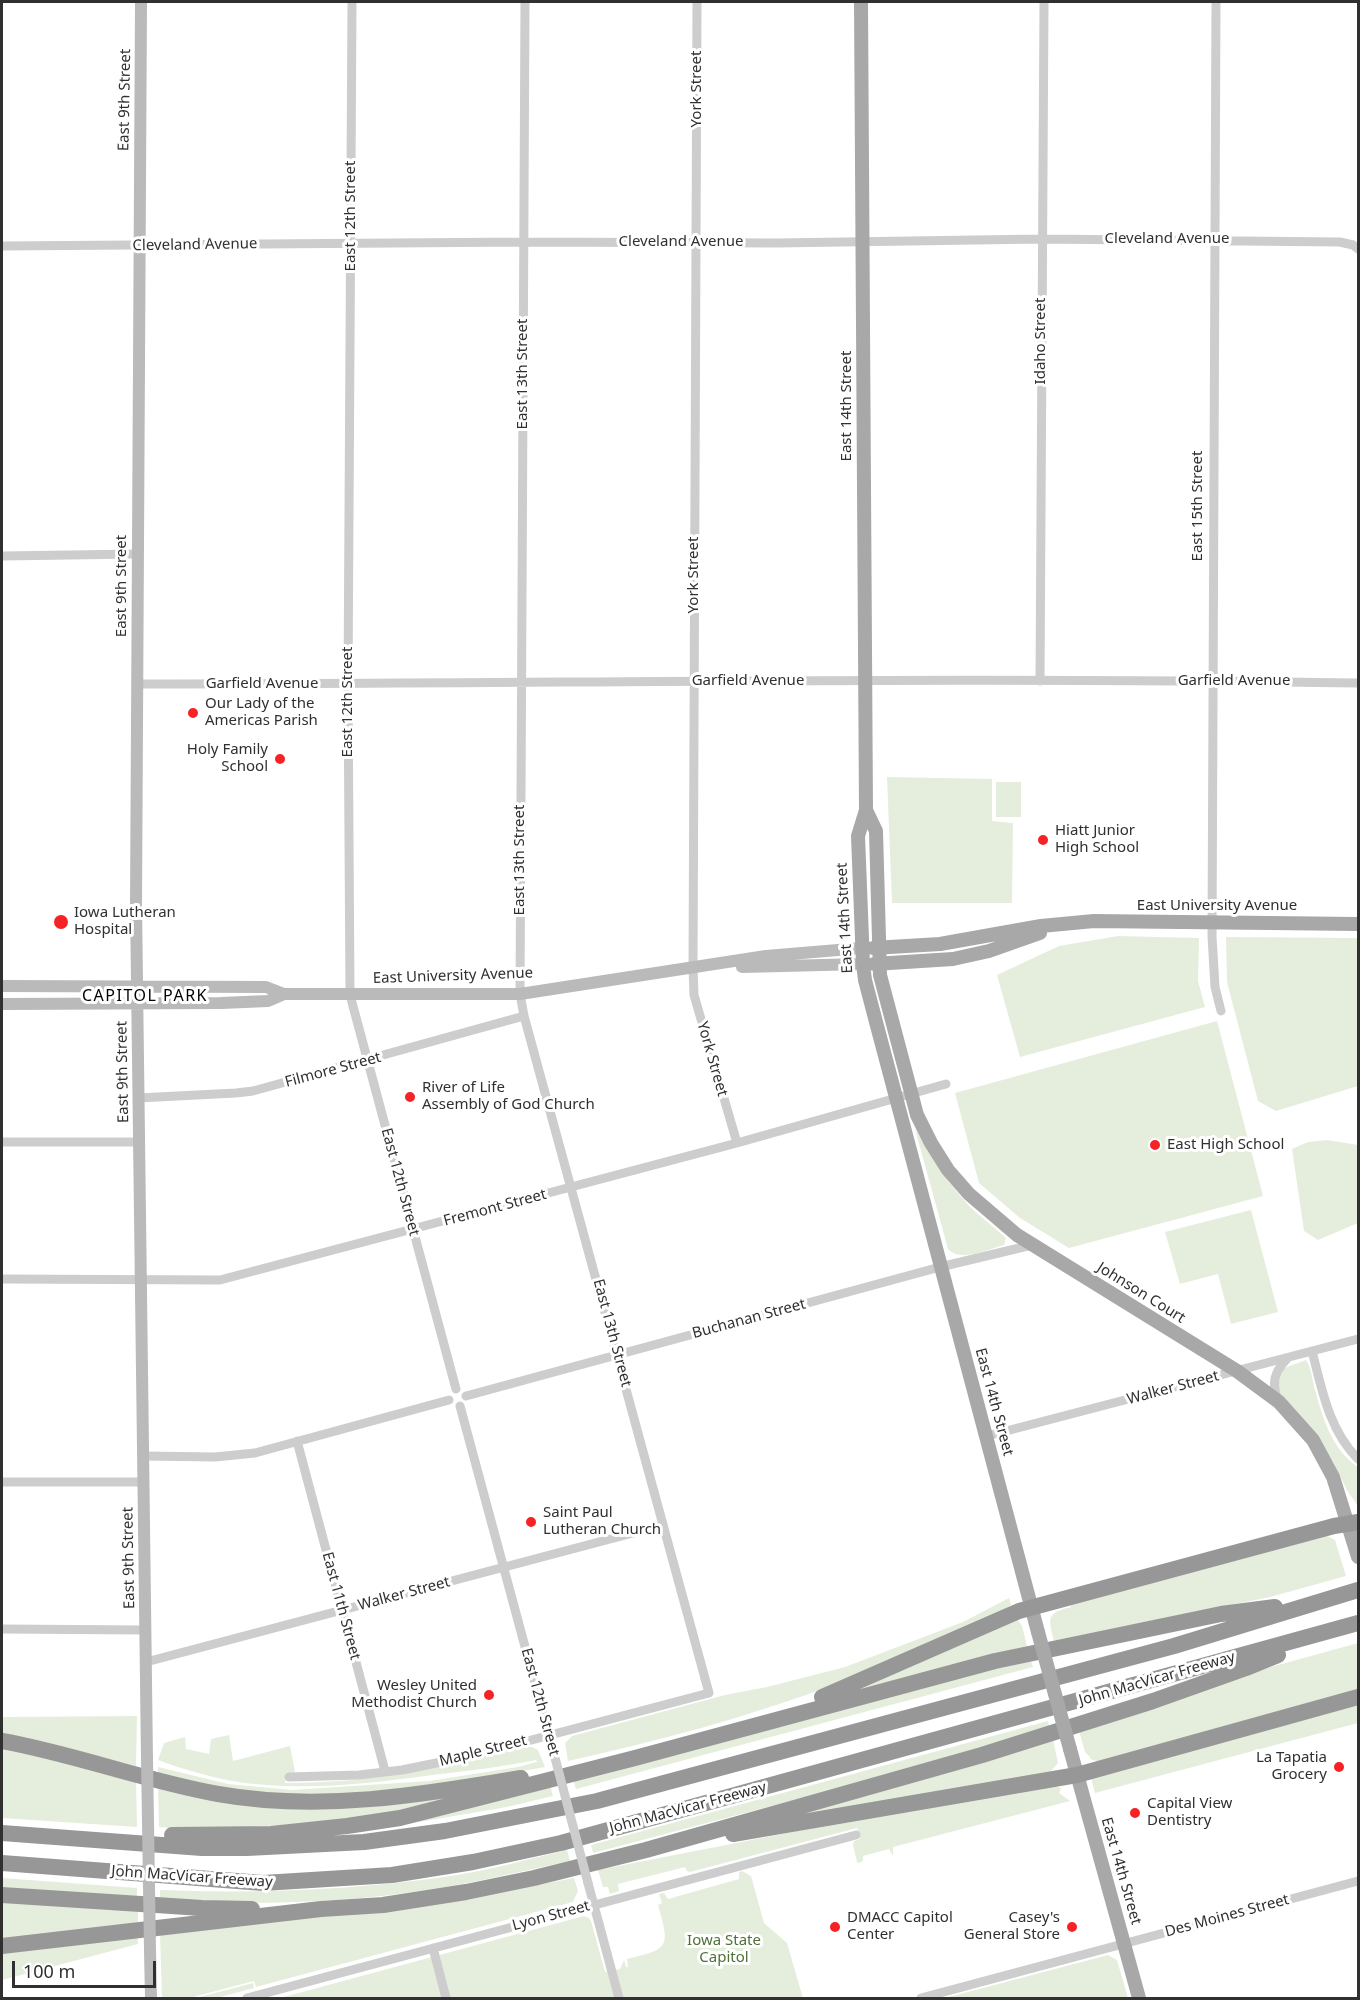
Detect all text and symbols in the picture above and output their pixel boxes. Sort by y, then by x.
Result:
street label: East 9th Street [115,49,135,151]
street label: York Street [688,51,706,127]
street label: East 12th Street [342,161,360,271]
street label: Cleveland Avenue [1105,230,1229,248]
street label: Cleveland Avenue [619,233,743,251]
street label: Cleveland Avenue [132,235,258,255]
street label: Idaho Street [1032,298,1050,384]
street label: East 13th Street [514,319,532,429]
street label: East 14th Street [838,351,856,461]
street label: East 15th Street [1189,451,1207,561]
street label: East 9th Street [113,535,131,637]
street label: York Street [685,537,703,613]
street label: East 12th Street [339,647,357,757]
street label: Garfield Avenue [692,672,804,690]
street label: Garfield Avenue [1178,672,1290,690]
street label: Garfield Avenue [206,675,318,693]
place label: Our Lady of the Americas Parish [205,695,318,730]
marker: Our Lady of the Americas Parish [186,706,200,720]
place label: Holy Family School [187,741,268,776]
marker: Holy Family School [273,752,287,766]
street label: East 13th Street [511,805,529,915]
place label: Hiatt Junior High School [1055,822,1139,857]
marker: Hiatt Junior High School [1036,833,1050,847]
street label: East 14th Street [833,862,857,974]
street label: East University Avenue [1137,897,1297,915]
place label: Iowa Lutheran Hospital [74,904,176,939]
marker: Iowa Lutheran Hospital [52,913,70,931]
street label: East University Avenue [373,964,533,988]
district label: CAPITOL PARK [82,986,208,1006]
street label: York Street [693,1020,731,1098]
street label: East 9th Street [113,1021,133,1123]
street label: Filmore Street [283,1049,383,1091]
place label: River of Life Assembly of God Church [422,1079,595,1114]
marker: River of Life Assembly of God Church [403,1090,417,1104]
street label: East 12th Street [377,1126,423,1238]
place label: East High School [1167,1136,1284,1154]
marker: East High School [1148,1138,1162,1152]
street label: Fremont Street [442,1186,548,1230]
street label: Johnson Court [1094,1259,1188,1327]
street label: East 13th Street [589,1277,635,1389]
street label: Buchanan Street [690,1295,808,1343]
street label: East 14th Street [971,1346,1017,1458]
street label: Walker Street [1125,1367,1221,1409]
place label: Saint Paul Lutheran Church [543,1504,661,1539]
street label: East 9th Street [119,1507,139,1609]
marker: Saint Paul Lutheran Church [524,1515,538,1529]
street label: East 11th Street [318,1550,364,1662]
street label: Walker Street [356,1573,452,1615]
street label: East 12th Street [517,1646,563,1758]
street label: John MacVicar Freeway [1077,1648,1237,1710]
place label: Wesley United Methodist Church [351,1677,477,1712]
marker: Wesley United Methodist Church [482,1688,496,1702]
street label: Maple Street [437,1731,529,1771]
place label: La Tapatia Grocery [1256,1749,1327,1784]
marker: La Tapatia Grocery [1332,1760,1346,1774]
street label: John MacVicar Freeway [608,1778,768,1838]
place label: Capital View Dentistry [1147,1795,1232,1830]
marker: Capital View Dentistry [1128,1806,1142,1820]
street label: East 14th Street [1097,1815,1145,1927]
street label: John MacVicar Freeway [111,1862,273,1892]
street label: Des Moines Street [1163,1891,1291,1941]
street label: Lyon Street [510,1897,592,1935]
place label: DMACC Capitol Center [847,1909,953,1944]
place label: Casey's General Store [964,1909,1060,1944]
marker: DMACC Capitol Center [828,1920,842,1934]
marker: Casey's General Store [1065,1920,1079,1934]
park label: Iowa State Capitol [687,1932,761,1967]
scale bar [15,1949,159,1987]
text: 100 m [23,1959,75,1983]

